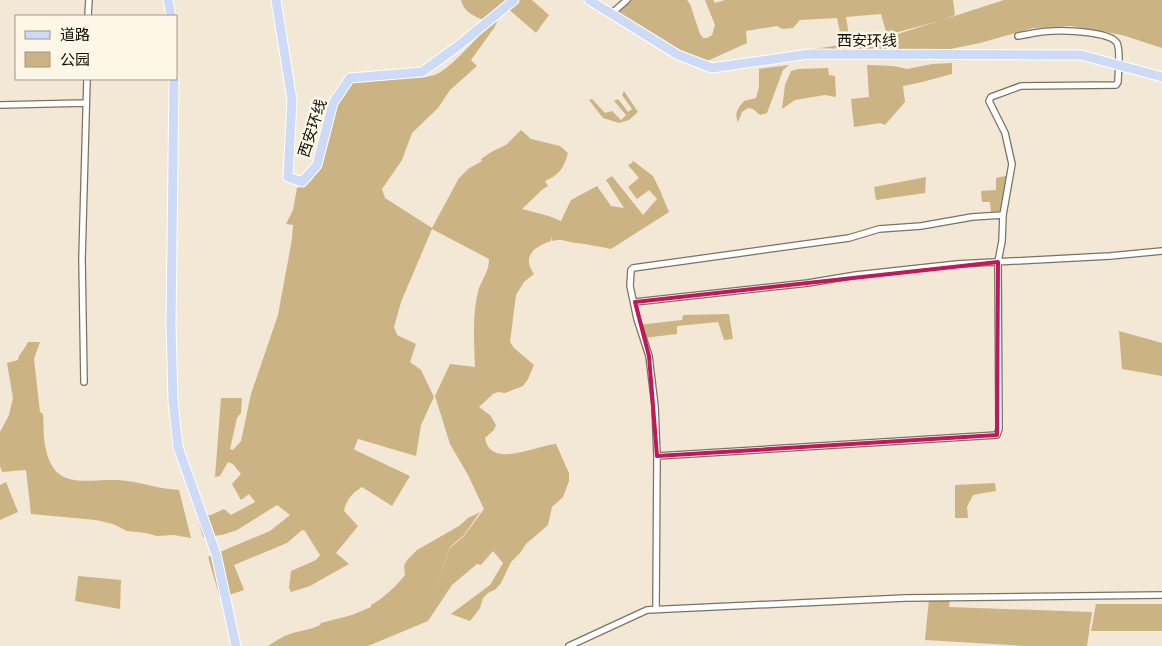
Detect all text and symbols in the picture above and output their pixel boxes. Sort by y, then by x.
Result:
legend [15,15,178,80]
text: 道路 [60,25,90,44]
street label: 西安环线 [837,31,897,50]
text: 公园 [60,50,90,69]
street label: 西安环线 [294,97,330,159]

